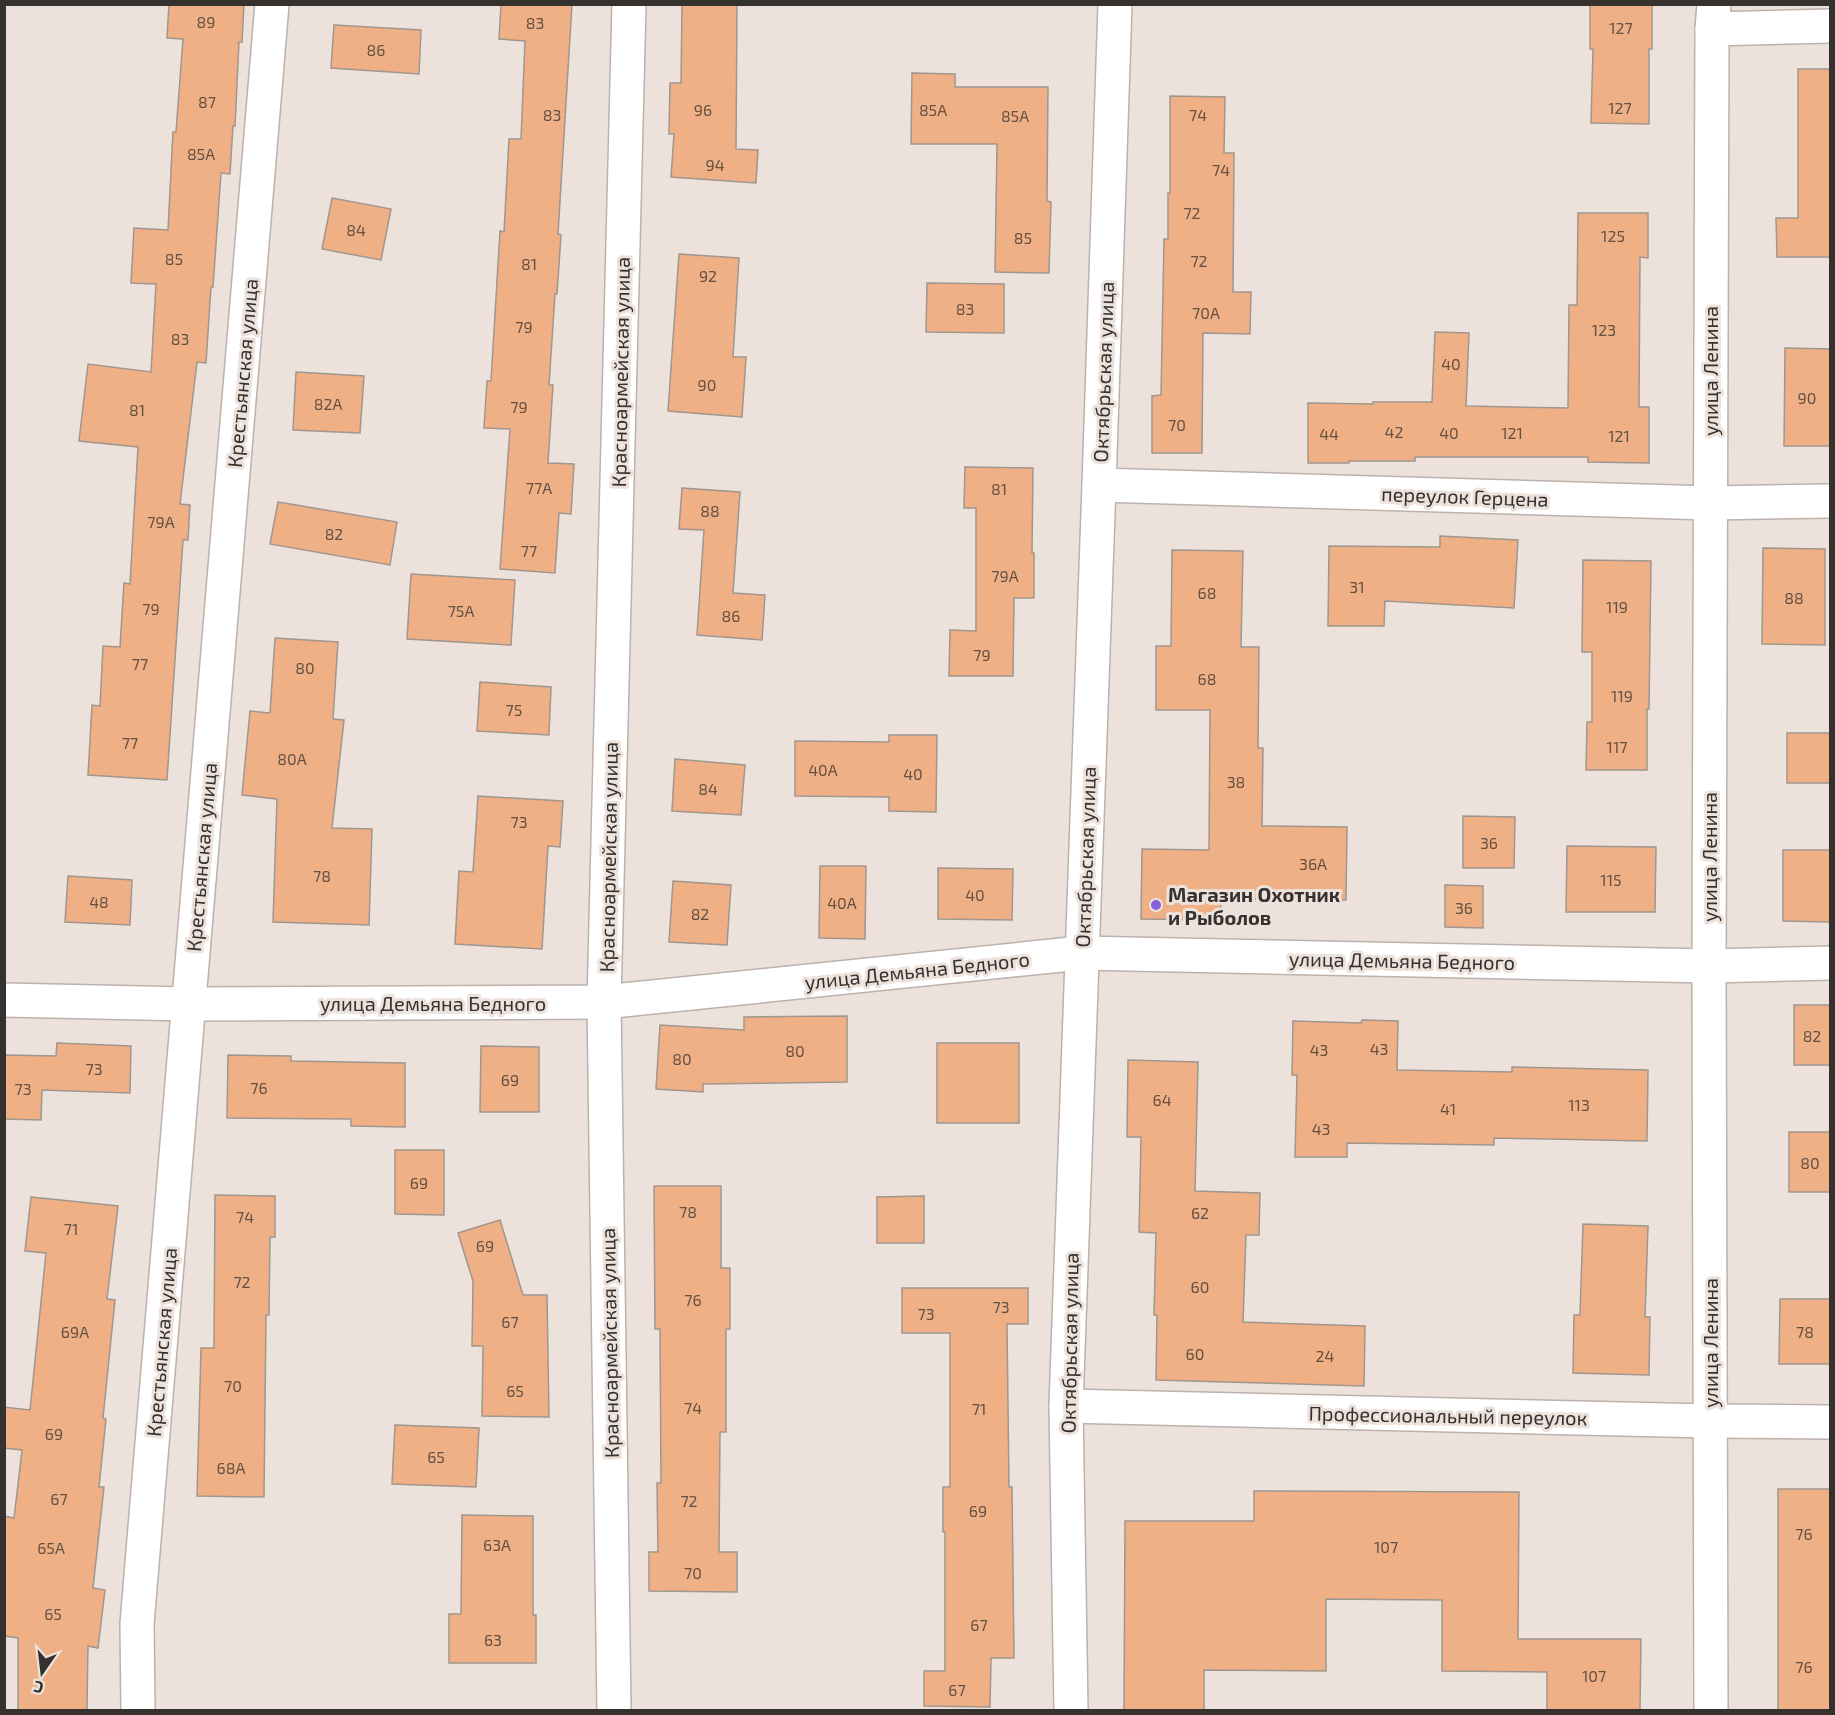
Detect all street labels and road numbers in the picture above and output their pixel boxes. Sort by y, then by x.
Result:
street label: Красноармейская улица [606,257,635,487]
street label: Крестьянская улица [222,277,263,469]
street label: Октябрьская улица [1088,281,1119,463]
street label: улица Ленина [1698,306,1723,436]
street label: переулок Герцена [1381,481,1549,512]
street label: Красноармейская улица [594,742,623,972]
street label: Крестьянская улица [181,761,222,953]
street label: Октябрьская улица [1070,766,1101,948]
street label: улица Ленина [1697,792,1722,922]
street label: улица Демьяна Бедного [803,946,1031,995]
street label: улица Демьяна Бедного [1289,946,1515,975]
street label: улица Демьяна Бедного [320,991,546,1016]
street label: Красноармейская улица [595,1228,624,1458]
street label: Крестьянская улица [141,1246,182,1438]
street label: Октябрьская улица [1055,1252,1084,1434]
street label: улица Ленина [1698,1278,1723,1408]
street label: Профессиональный переулок [1308,1401,1588,1430]

